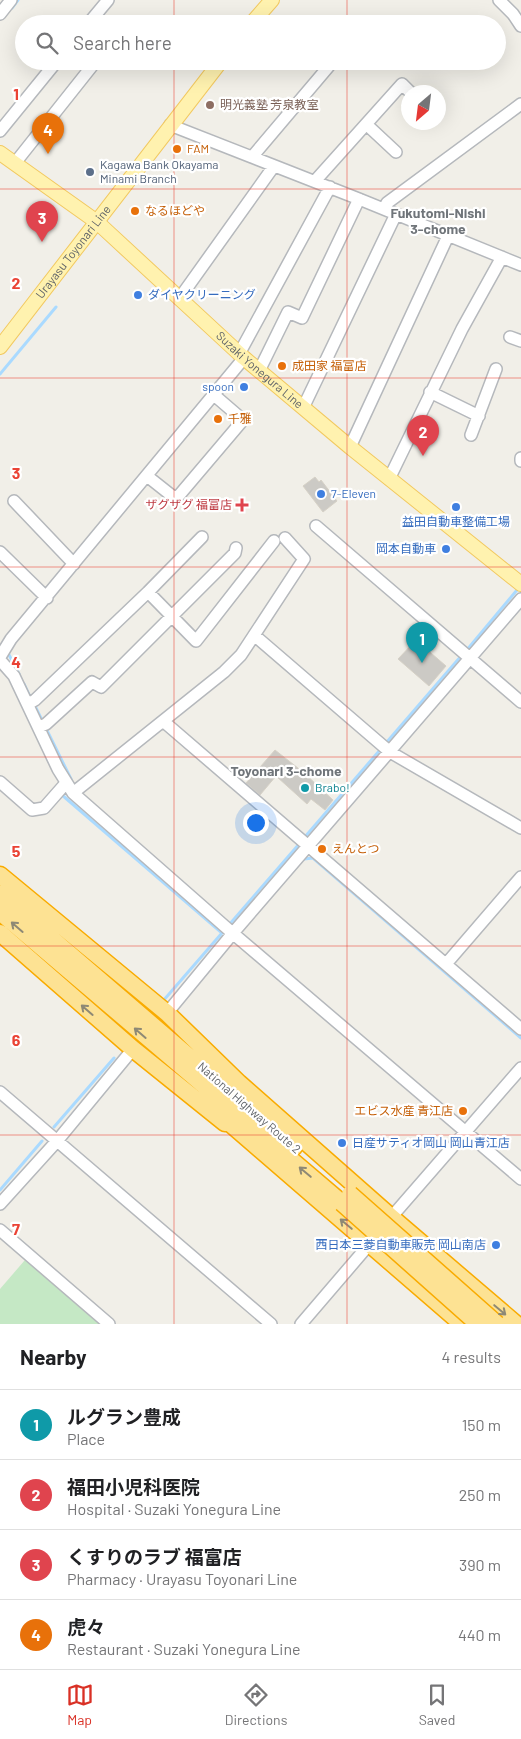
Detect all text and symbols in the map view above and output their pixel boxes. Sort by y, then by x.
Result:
search box [15,15,506,70]
icon: search [33,29,61,57]
text: Search here [73,31,172,54]
text: 1 [13,84,19,103]
north arrow [401,85,446,130]
place label: 明光義塾 芳泉教室 [220,97,318,111]
marker: 明光義塾 芳泉教室 [204,99,216,111]
pin: 4 [32,113,64,154]
place label: FAM [187,141,209,155]
marker: FAM [171,143,183,155]
place label: Kagawa Bank Okayama Minami Branch [100,157,218,185]
marker: Kagawa Bank Okayama Minami Branch [84,166,96,178]
pin: 3 [26,201,58,242]
street label: Urayasu Toyonari Line [32,202,113,301]
place label: なるほどや [145,203,205,217]
district label: Fukutomi-Nishi 3-chome [390,204,486,237]
marker: なるほどや [129,205,141,217]
text: 2 [12,273,21,292]
place label: ダイヤクリーニング [148,287,256,301]
marker: ダイヤクリーニング [132,289,144,301]
street label: Suzaki Yonegura Line [214,328,306,411]
place label: 成田家 福富店 [292,358,366,372]
marker: 成田家 福富店 [276,360,288,372]
place label: spoon [202,379,234,393]
marker: spoon [238,381,250,393]
place label: 千雅 [228,411,252,425]
marker: 千雅 [212,413,224,425]
pin: 2 [407,415,439,456]
text: 3 [12,463,20,482]
place label: 7-Eleven [331,486,376,500]
marker: 7-Eleven [315,488,327,500]
place label: ザグザグ 福富店 [146,497,232,511]
marker: ザグザグ 福富店 [236,499,248,511]
marker: 益田自動車整備工場 [450,501,462,513]
place label: 益田自動車整備工場 [402,514,510,528]
place label: 岡本自動車 [376,541,436,555]
marker: 岡本自動車 [440,543,452,555]
pin: 1 [406,622,438,663]
text: 4 [11,652,21,671]
district label: Toyonari 3-chome [230,762,342,779]
place label: Brabo! [315,780,350,794]
marker: Brabo! [299,782,311,794]
your location [243,810,269,836]
text: 5 [12,841,21,860]
place label: えんとつ [332,841,380,855]
marker: えんとつ [316,843,328,855]
one-way arrow [11,922,24,933]
one-way arrow [81,1004,94,1015]
one-way arrow [134,1027,147,1039]
text: 6 [12,1030,21,1049]
street label: National Highway Route 2 [195,1059,304,1156]
place label: エビス水産 青江店 [355,1103,453,1117]
marker: エビス水産 青江店 [457,1105,469,1117]
place label: 日産サティオ岡山 岡山青江店 [352,1135,510,1149]
marker: 日産サティオ岡山 岡山青江店 [336,1137,348,1149]
one-way arrow [299,1166,312,1177]
one-way arrow [340,1218,353,1229]
text: 7 [12,1219,20,1238]
place label: 西日本三菱自動車販売 岡山南店 [316,1237,486,1251]
marker: 西日本三菱自動車販売 岡山南店 [490,1239,502,1251]
one-way arrow [493,1305,506,1316]
text: Nearby [20,1344,86,1369]
text: 4 results [441,1347,501,1366]
text: ルグラン豊成 [67,1405,181,1428]
text: 1 [33,1415,39,1434]
text: 150 m [462,1415,501,1434]
text: Place [67,1429,105,1448]
text: 福田小児科医院 [67,1475,200,1498]
text: 2 [32,1485,40,1504]
text: 250 m [459,1485,501,1504]
text: Hospital · Suzaki Yonegura Line [67,1499,281,1518]
text: くすりのラブ 福富店 [67,1545,242,1568]
text: 3 [32,1555,40,1574]
text: 390 m [459,1555,501,1574]
text: Pharmacy · Urayasu Toyonari Line [67,1569,297,1588]
text: 虎々 [67,1615,105,1638]
text: 4 [31,1625,41,1644]
text: 440 m [458,1625,501,1644]
text: Restaurant · Suzaki Yonegura Line [67,1639,300,1658]
tab: Map [66,1681,94,1728]
tab: Directions [225,1681,287,1728]
tab: Saved [419,1681,455,1728]

